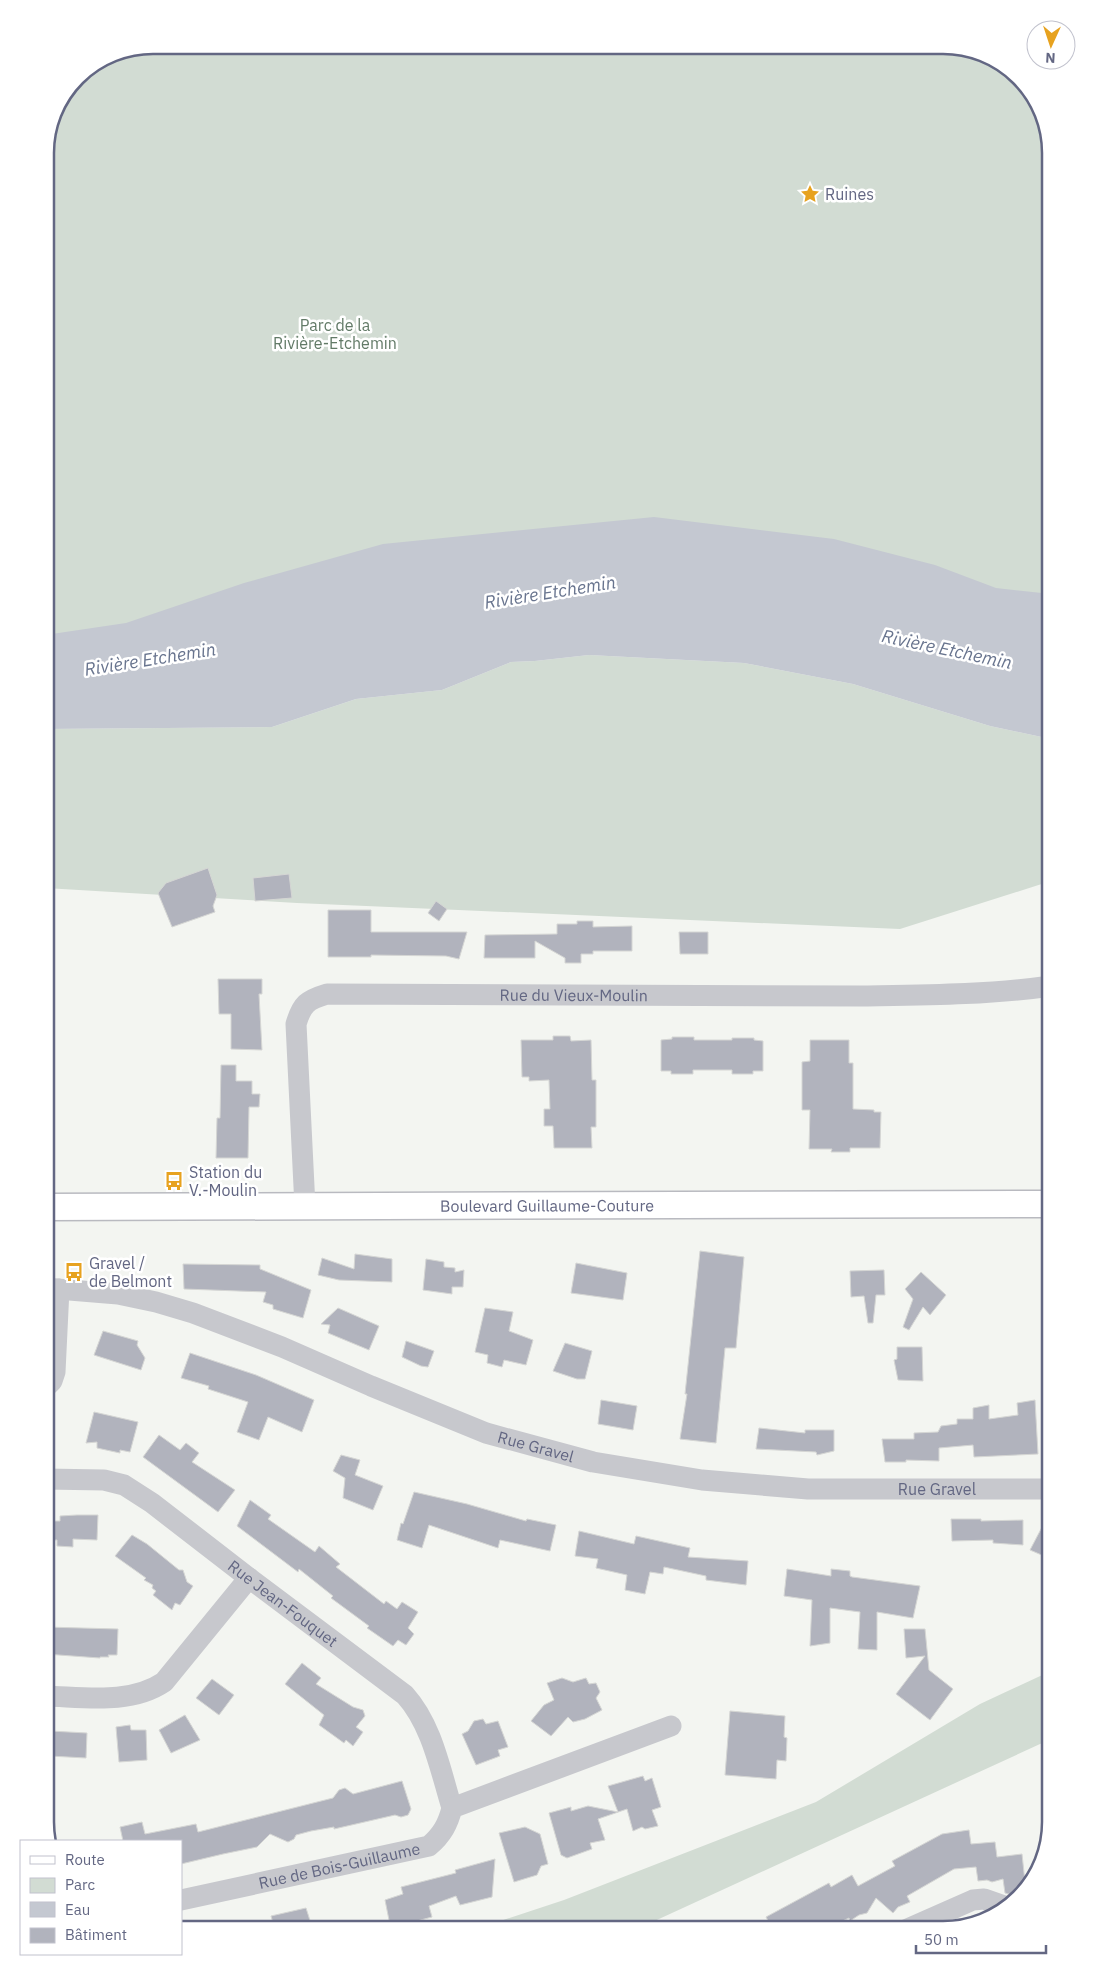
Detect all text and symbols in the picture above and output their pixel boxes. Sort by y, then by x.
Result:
north arrow [1026,20,1076,70]
text: N [1045,49,1056,67]
place icon: Ruines [799,183,821,205]
place label: Ruines [825,184,874,204]
park label: Parc de la Rivière-Etchemin [273,315,397,353]
water label: Rivière Etchemin [483,570,617,614]
water label: Rivière Etchemin [880,624,1014,674]
water label: Rivière Etchemin [83,637,217,681]
street label: Rue du Vieux-Moulin [500,985,648,1005]
place label: Station du V.-Moulin [189,1162,262,1200]
bus stop icon: Station du V.-Moulin [163,1170,185,1192]
street label: Boulevard Guillaume-Couture [440,1195,654,1216]
place label: Gravel / de Belmont [89,1253,172,1291]
bus stop icon: Gravel / de Belmont [63,1261,85,1283]
street label: Rue Gravel [495,1427,576,1466]
street label: Rue Gravel [898,1479,976,1499]
street label: Rue Jean-Fouquet [224,1556,342,1651]
street label: Rue de Bois-Guillaume [257,1838,422,1893]
legend [20,1840,182,1955]
text: Route [65,1850,105,1869]
text: Parc [65,1875,95,1894]
text: Eau [65,1900,90,1919]
scale bar [916,1922,1046,1954]
text: Bâtiment [65,1925,127,1944]
text: 50 m [924,1930,959,1949]

